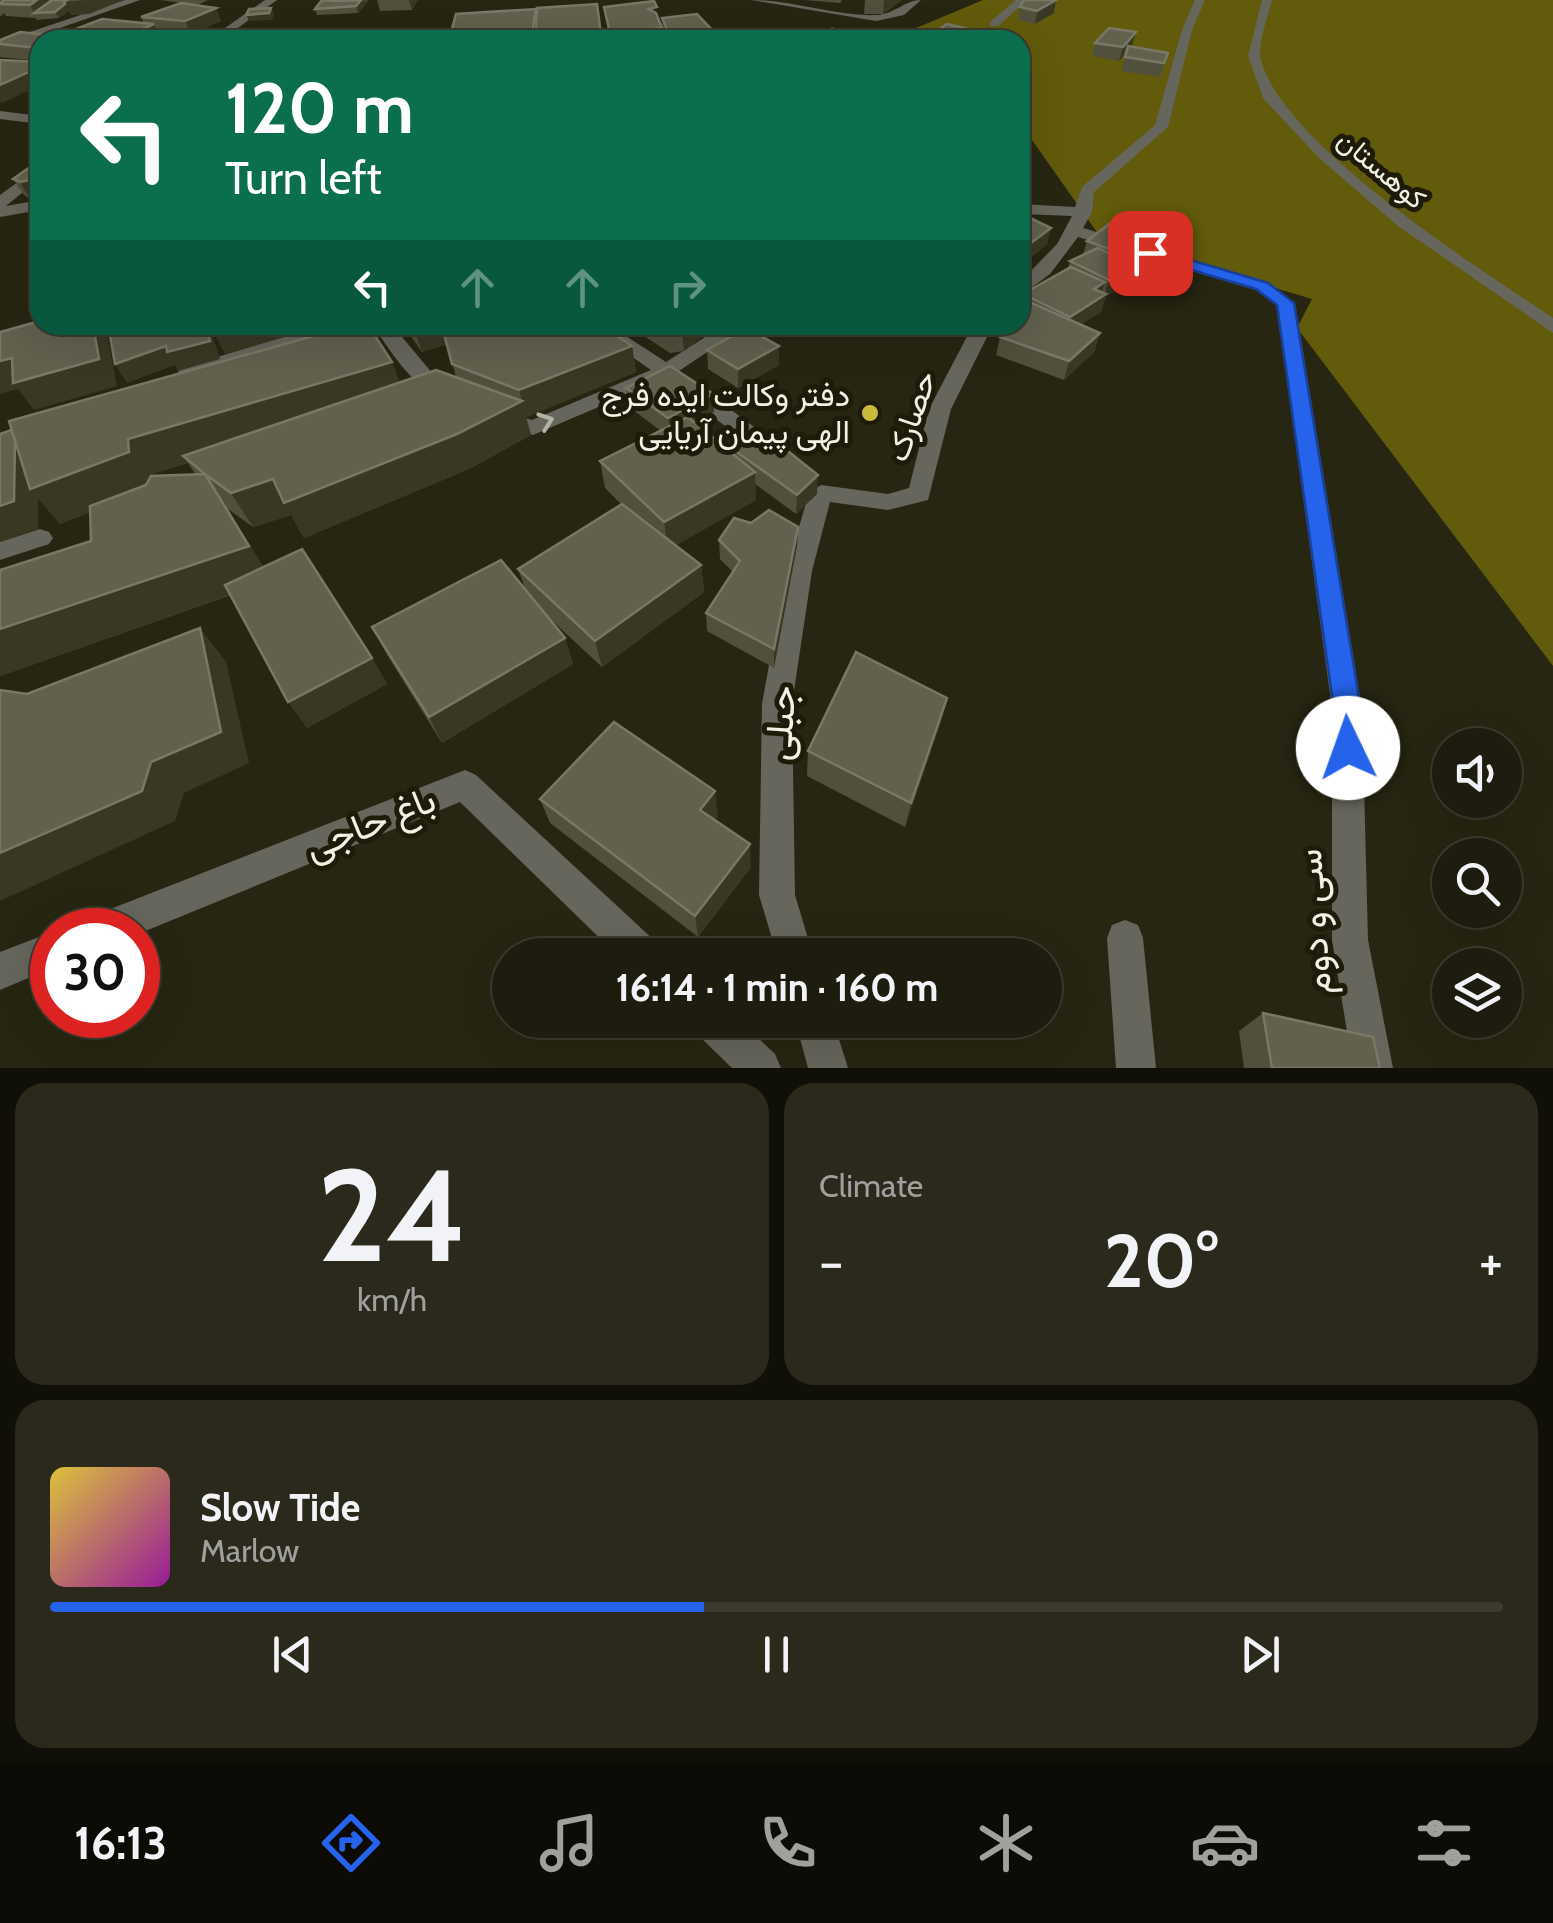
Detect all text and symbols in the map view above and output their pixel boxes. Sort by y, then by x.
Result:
text: 120 m [225,65,414,151]
icon: left [60,70,190,200]
street label: کوهستان [1330,122,1433,217]
text: Turn left [225,151,382,205]
pin [1108,211,1193,296]
icon: arrive [1123,226,1178,281]
icon: left [345,260,400,315]
icon: ahead [450,260,505,315]
icon: ahead [555,260,610,315]
icon: right [660,260,715,315]
street label: حصارک [877,365,945,467]
place label: دفتر وکالت ایده فرج الهی پیمان آریایی [601,375,850,454]
marker: دفتر وکالت ایده فرج الهی پیمان آریایی [859,402,881,424]
one-way arrow [536,413,554,433]
street label: جبلی [753,684,806,762]
position arrow [1296,696,1400,800]
map controls [1432,728,1522,1038]
button: sound [1432,728,1522,818]
street label: باغ حاجی [297,775,443,873]
button: search [1432,838,1522,928]
street label: سی و دوم [1284,847,1343,997]
speed limit sign: 30 [30,908,160,1038]
button: layers [1432,948,1522,1038]
text: 16:14 · 1 min · 160 m [616,964,938,1011]
text: 24 [317,1136,467,1294]
text: Climate [819,1166,923,1205]
text: 20° [1104,1215,1218,1306]
text: − [819,1228,843,1295]
text: + [1479,1228,1503,1295]
text: km/h [357,1280,427,1319]
text: Slow Tide [200,1484,360,1531]
text: Marlow [200,1531,299,1570]
icon: previous [265,1627,320,1682]
icon: pause [749,1627,804,1682]
icon: next [1233,1627,1288,1682]
icon: directions [316,1808,386,1878]
icon: music [534,1808,604,1878]
icon: phone [753,1808,823,1878]
icon: climate [971,1808,1041,1878]
icon: car [1190,1808,1260,1878]
icon: filters [1409,1808,1479,1878]
text: 16:13 [74,1816,167,1870]

